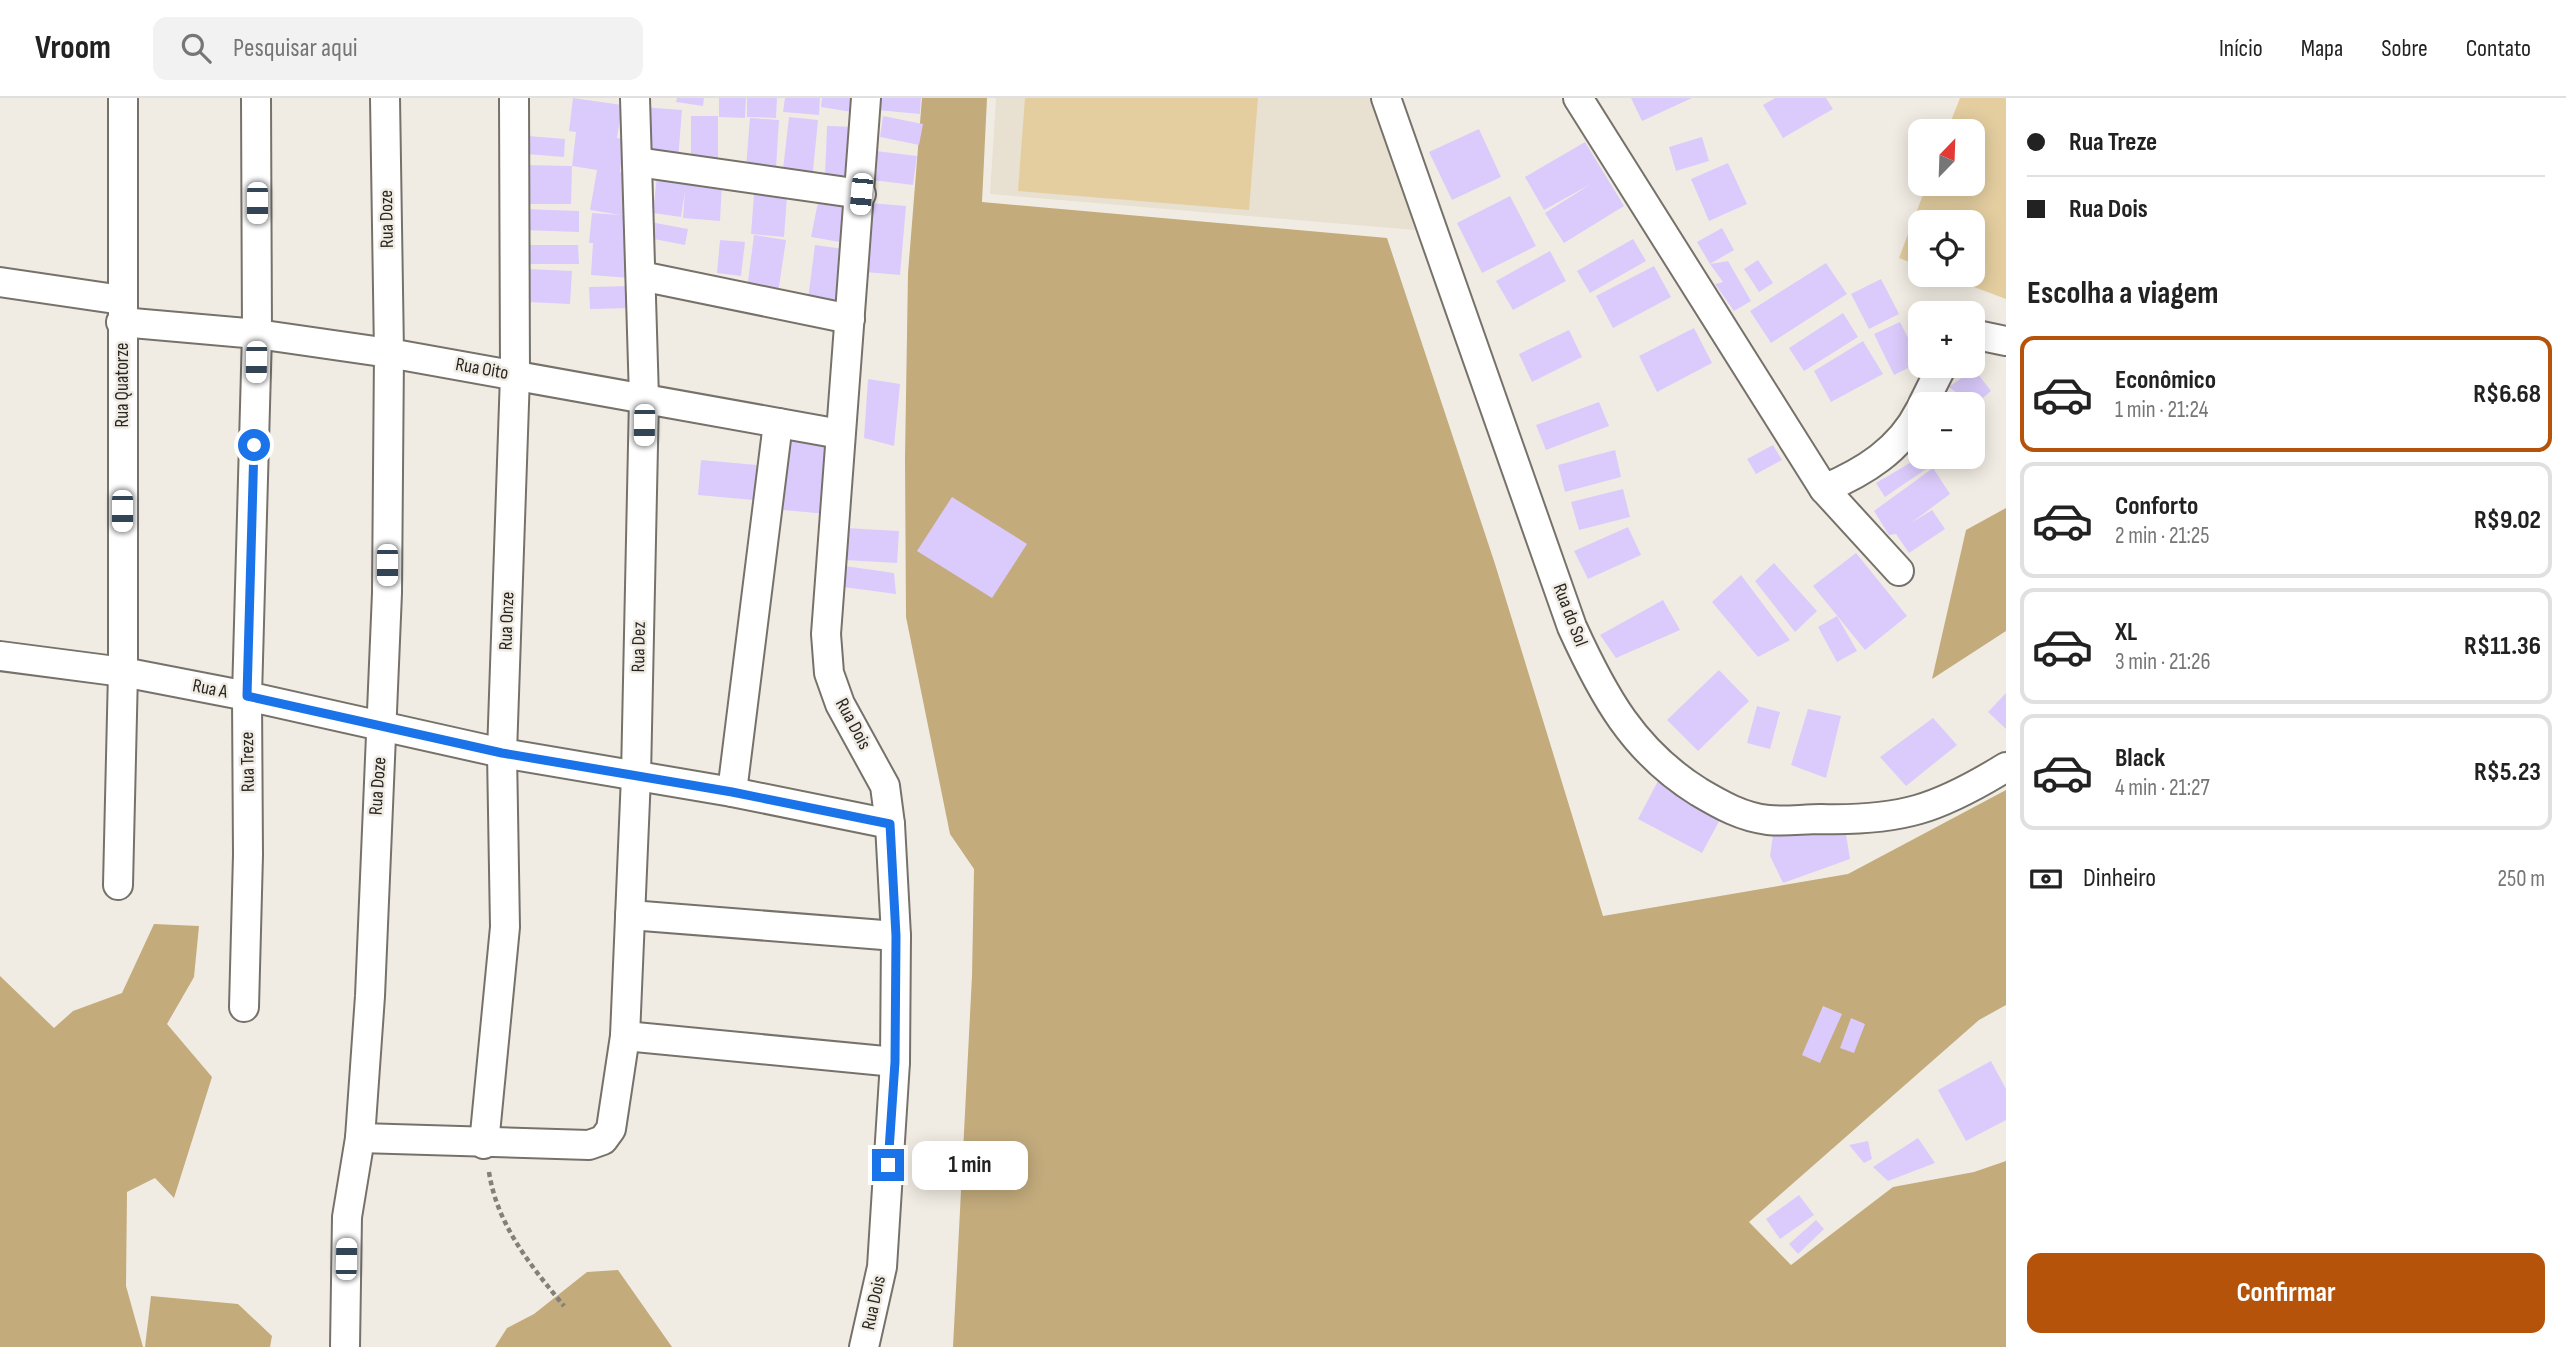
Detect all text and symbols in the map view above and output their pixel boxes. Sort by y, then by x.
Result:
search box [153,17,643,80]
text: Vroom [35,28,111,68]
icon: search [177,29,215,67]
text: Pesquisar aqui [233,33,358,64]
text: Início [2219,34,2263,63]
text: Mapa [2301,34,2343,63]
text: Sobre [2381,34,2428,63]
text: Contato [2466,34,2531,63]
north arrow [1908,119,1984,196]
map controls [1908,119,1985,469]
text: Rua Treze [2069,127,2157,158]
car [849,172,874,216]
car [247,182,268,224]
street label: Rua Doze [375,190,399,248]
text: Rua Dois [2069,194,2148,225]
button: locate [1908,210,1985,287]
text: Escolha a viagem [2027,274,2219,313]
button: + [1908,301,1985,378]
car [246,341,267,383]
street label: Rua Quatorze [111,343,134,427]
street label: Rua Oito [454,353,510,385]
icon: car [2031,363,2094,426]
text: Econômico [2115,365,2216,396]
text: R$6.68 [2473,379,2541,410]
button: − [1908,392,1985,469]
text: 1 min · 21:24 [2115,396,2208,424]
car [634,404,655,446]
route start [238,429,270,461]
icon: car [2031,489,2094,552]
car [112,490,133,532]
text: Conforto [2115,491,2198,522]
text: R$9.02 [2474,505,2541,536]
text: 2 min · 21:25 [2115,522,2210,550]
car [377,544,398,586]
street label: Rua do Sol [1548,580,1592,650]
street label: Rua Onze [494,591,520,651]
icon: car [2031,615,2094,678]
text: XL [2115,617,2137,648]
street label: Rua Dez [627,621,651,673]
text: R$11.36 [2464,631,2541,662]
text: 3 min · 21:26 [2115,648,2211,676]
street label: Rua A [191,674,230,704]
street label: Rua Dois [830,694,876,754]
street label: Rua Treze [236,732,260,792]
icon: car [2031,741,2094,804]
text: Black [2115,743,2165,774]
street label: Rua Doze [364,756,392,816]
text: R$5.23 [2474,757,2541,788]
text: 4 min · 21:27 [2115,774,2210,802]
icon: cash [2027,860,2065,898]
text: Dinheiro [2083,863,2156,894]
text: 250 m [2498,865,2545,893]
callout: 1 min [912,1140,1028,1190]
route end [872,1149,904,1181]
text: 1 min [949,1151,991,1179]
car [336,1238,357,1280]
button: Confirmar [2027,1253,2545,1333]
street label: Rua Dois [857,1274,891,1332]

